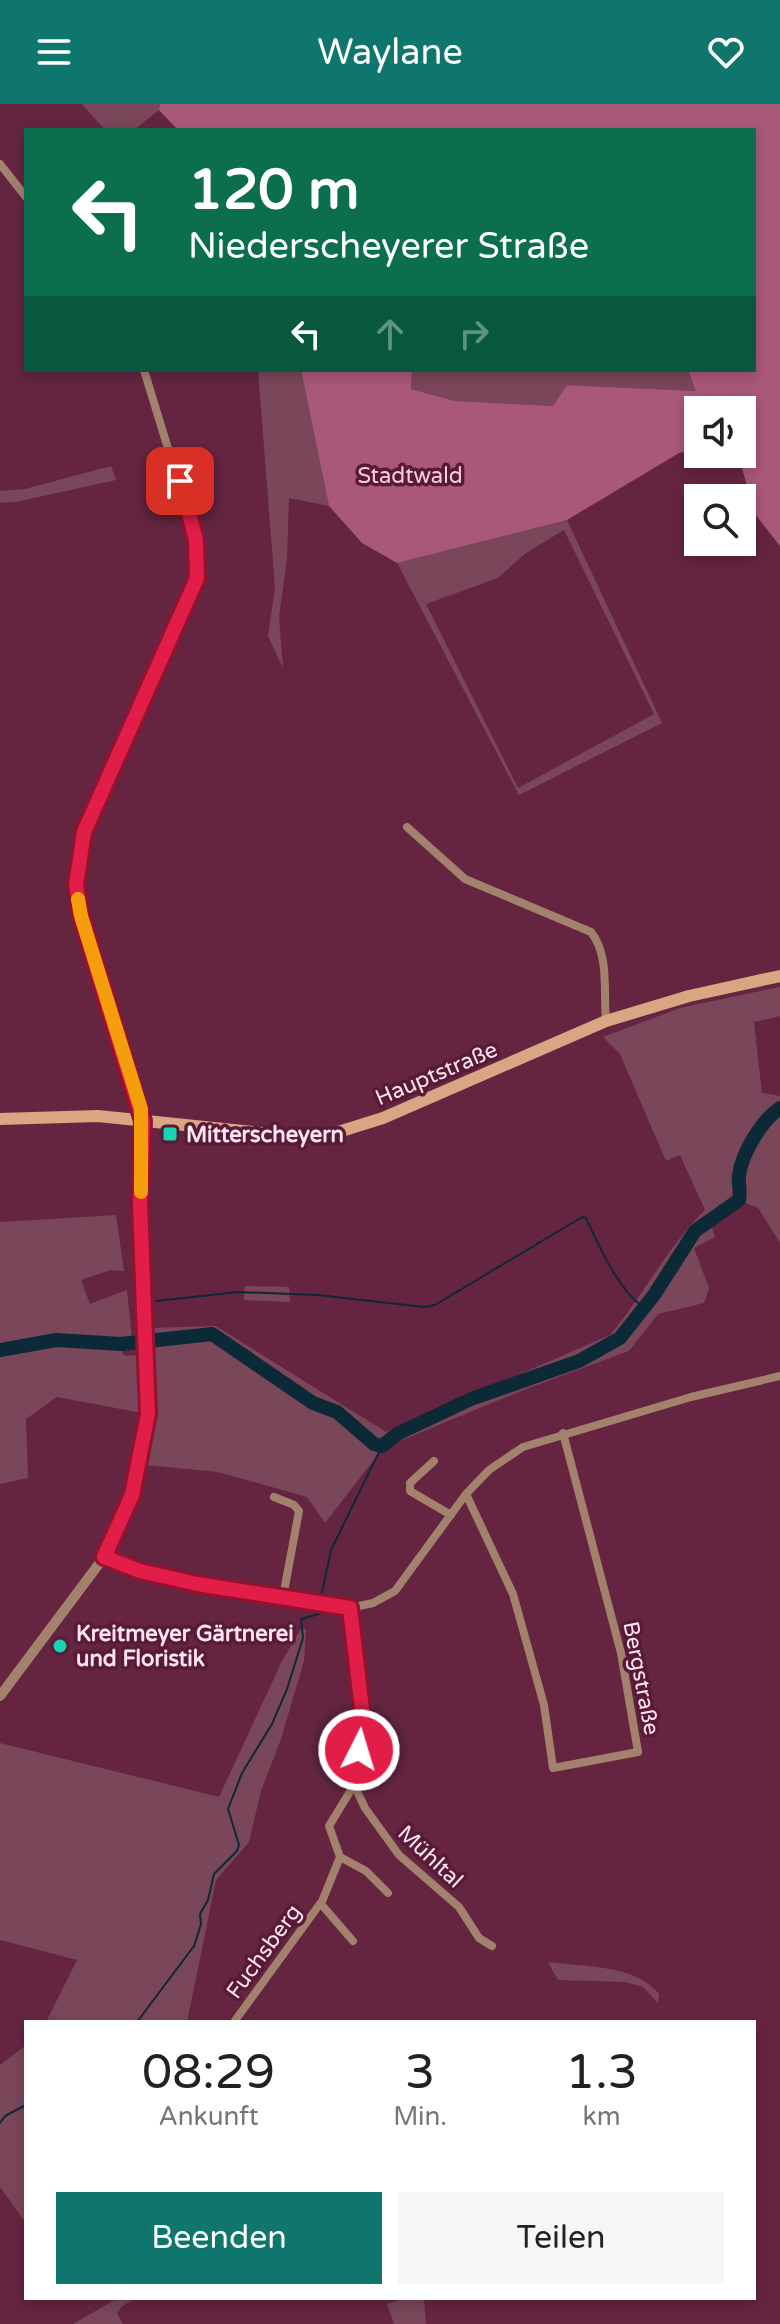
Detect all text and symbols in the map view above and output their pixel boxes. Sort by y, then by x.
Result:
icon: menu [32,30,76,74]
icon: heart [704,30,748,74]
text: Waylane [317,31,463,74]
text: 120 m [188,157,359,224]
icon: left [56,160,160,264]
text: Niederscheyerer Straße [188,225,589,268]
icon: left [284,312,328,356]
icon: ahead [368,312,412,356]
icon: right [452,312,496,356]
map controls [684,396,756,556]
button: sound [684,396,756,468]
pin [146,447,214,515]
icon: arrive [158,459,202,503]
park label: Stadtwald [357,463,463,489]
button: search [684,484,756,556]
street label: Hauptstraße [371,1037,501,1111]
place label: Mitterscheyern [186,1122,344,1148]
marker: Mitterscheyern [161,1125,179,1143]
street label: Bergstraße [617,1619,665,1737]
place label: Kreitmeyer Gärtnerei und Floristik [76,1621,294,1672]
marker: Kreitmeyer Gärtnerei und Floristik [51,1637,69,1655]
position arrow [317,1708,401,1792]
street label: Mühltal [392,1820,468,1893]
street label: Fuchsberg [221,1899,307,2004]
text: 08:29 [142,2044,275,2102]
text: 3 [405,2044,435,2102]
text: 1.3 [565,2044,638,2102]
text: Ankunft [158,2101,259,2132]
text: Min. [393,2101,447,2132]
text: km [583,2101,621,2132]
button: Beenden [56,2192,382,2284]
button: Teilen [398,2192,724,2284]

